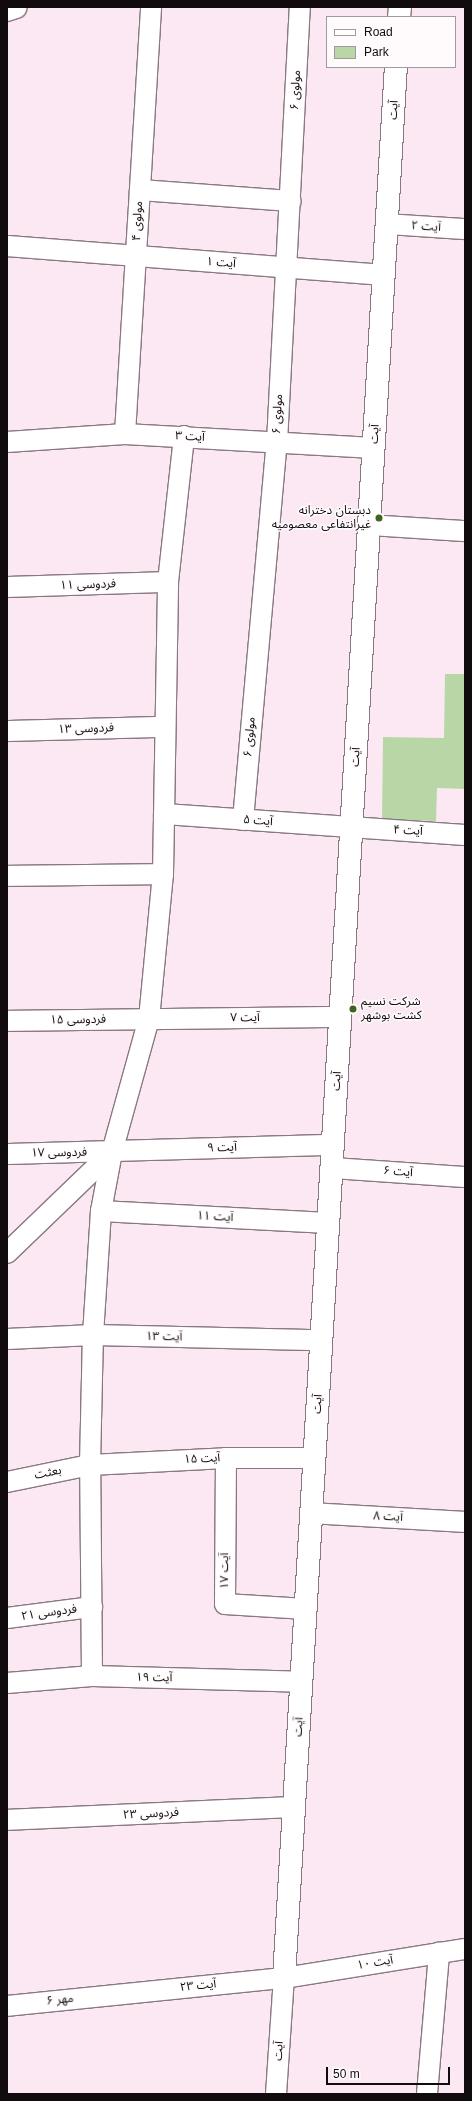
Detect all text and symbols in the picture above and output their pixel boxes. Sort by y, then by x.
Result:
legend [326,16,456,68]
text: Road [364,25,393,39]
text: Park [364,45,389,59]
street label: مولوی ۶ [288,70,304,110]
street label: آیت [386,100,402,120]
street label: مولوی ۴ [130,201,146,241]
street label: آیت ۲ [411,219,441,235]
street label: آیت ۱ [206,255,236,271]
street label: مولوی ۶ [270,394,286,434]
street label: آیت [367,424,383,444]
street label: آیت ۳ [175,429,205,445]
place label: دبستان دخترانه غیرانتفاعی معصومیه [272,504,371,532]
marker: دبستان دخترانه غیرانتفاعی معصومیه [374,513,384,523]
street label: فردوسی ۱۱ [60,577,116,593]
street label: مولوی ۶ [241,716,259,758]
street label: فردوسی ۱۳ [58,721,114,737]
street label: آیت [348,747,364,767]
street label: آیت ۵ [243,813,273,829]
street label: آیت ۴ [393,823,423,839]
place label: شرکت نسیم کشت بوشهر [361,995,422,1023]
marker: شرکت نسیم کشت بوشهر [348,1004,358,1014]
street label: آیت ۷ [230,1011,260,1025]
street label: فردوسی ۱۵ [50,1012,106,1028]
street label: آیت [329,1071,345,1091]
street label: آیت ۹ [207,1140,237,1156]
street label: فردوسی ۱۷ [31,1145,87,1161]
street label: آیت ۶ [383,1164,413,1180]
street label: آیت ۱۱ [196,1209,234,1225]
street label: آیت ۱۳ [146,1329,182,1345]
street label: آیت [310,1394,326,1414]
street label: آیت ۱۵ [183,1451,221,1467]
street label: بعثت [33,1463,63,1483]
street label: آیت ۸ [373,1509,403,1525]
street label: آیت ۱۷ [218,1553,232,1589]
street label: فردوسی ۲۱ [20,1602,78,1624]
street label: آیت ۱۹ [136,1670,172,1686]
street label: آیت [291,1717,307,1737]
street label: فردوسی ۲۳ [123,1805,179,1823]
street label: آیت ۱۰ [356,1953,394,1973]
street label: آیت ۲۳ [179,1977,217,1995]
street label: مهر ۶ [46,1991,74,2009]
street label: آیت [271,2041,287,2061]
scale bar [328,2059,452,2085]
text: 50 m [333,2067,360,2081]

